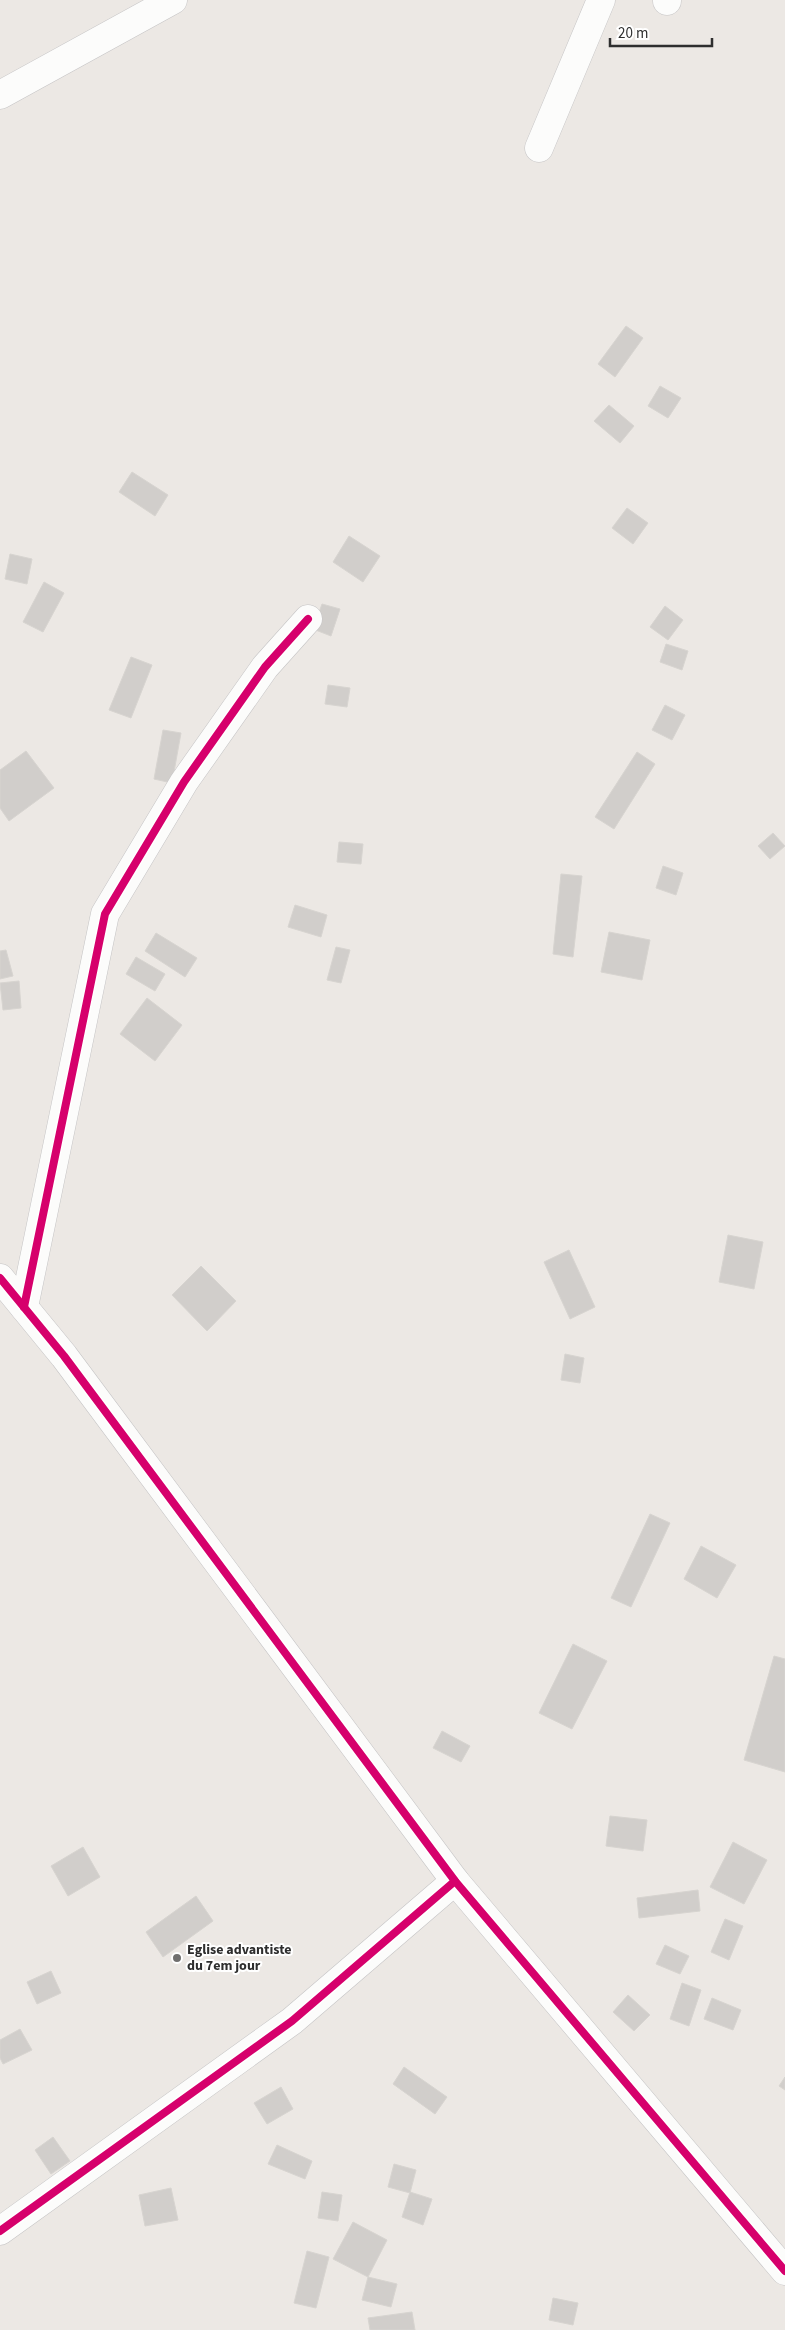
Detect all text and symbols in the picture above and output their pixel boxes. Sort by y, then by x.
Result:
scale bar [610,15,712,47]
text: 20 m [618,23,648,44]
place label: Eglise advantiste du 7em jour [187,1940,292,1976]
marker: Eglise advantiste du 7em jour [171,1952,183,1964]

